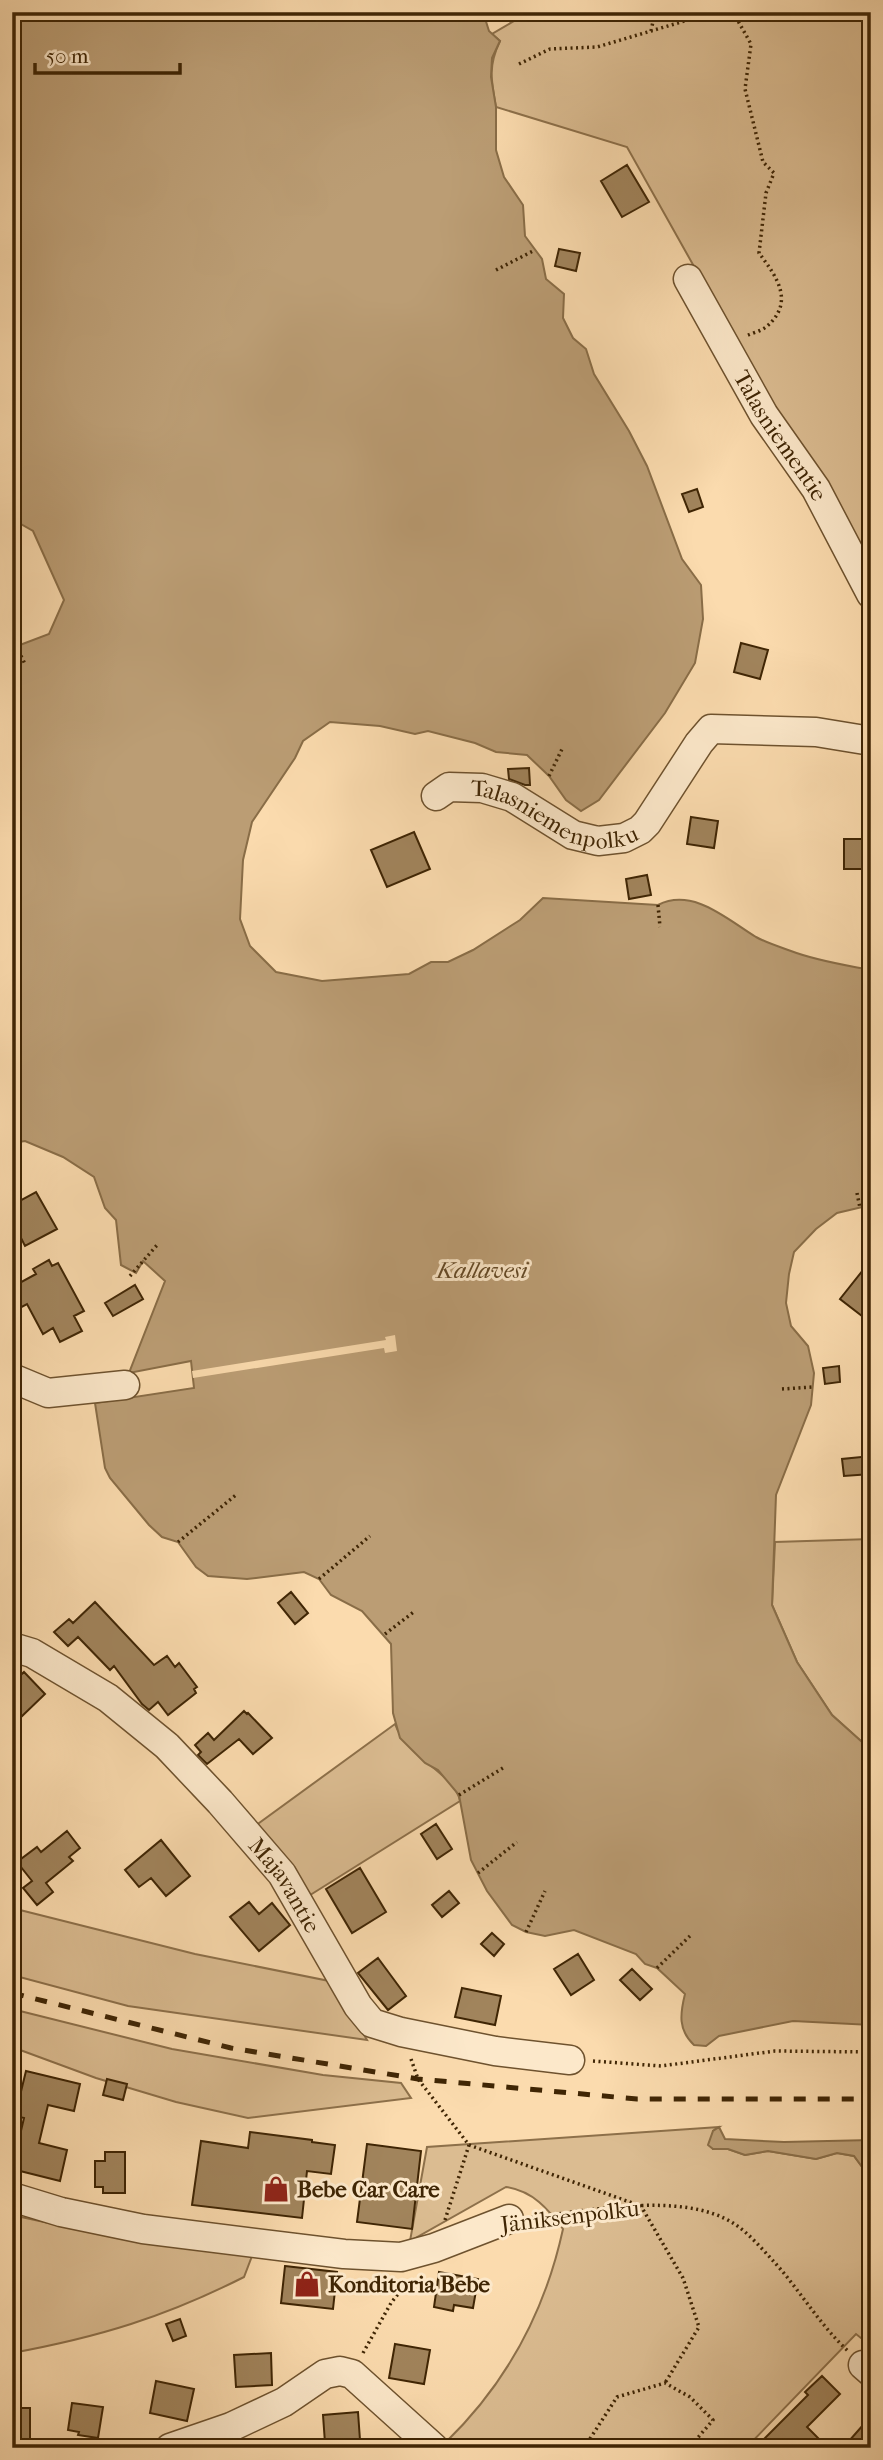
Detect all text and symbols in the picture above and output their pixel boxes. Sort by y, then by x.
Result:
scale bar [35,32,180,76]
text: 50 m [46,44,89,68]
street label: Talasniementie [728,366,833,505]
street label: Talasniemenpolku [471,775,643,855]
water label: Kallavesi [435,1256,530,1284]
street label: Majavantie [243,1832,326,1937]
shop icon: Bebe Car Care [261,2174,291,2204]
place label: Bebe Car Care [297,2176,440,2203]
street label: Jäniksenpolku [497,2195,641,2239]
shop icon: Konditoria Bebe [292,2269,322,2299]
place label: Konditoria Bebe [328,2271,490,2298]

